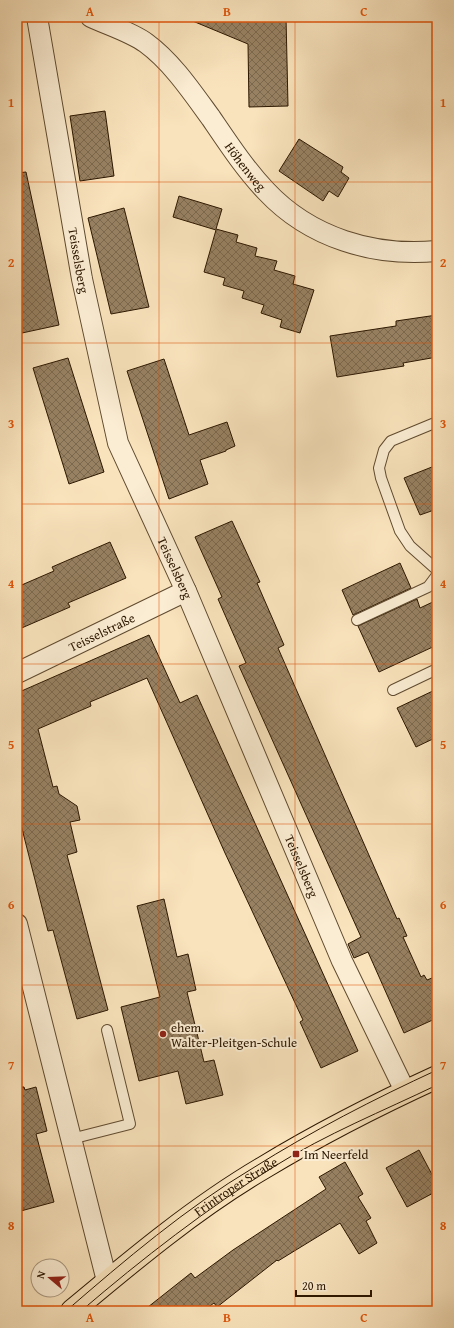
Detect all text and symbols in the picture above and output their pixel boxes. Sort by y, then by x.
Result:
text: A [86,2,95,21]
text: B [223,2,231,21]
text: C [360,2,368,21]
text: 1 [8,93,14,112]
text: 1 [440,93,446,112]
street label: Höhenweg [220,138,271,195]
street label: Teisselsberg [64,226,94,296]
text: 2 [8,253,15,272]
text: 2 [440,253,447,272]
text: 3 [8,414,14,433]
text: 3 [440,414,446,433]
street label: Teisselsberg [153,534,198,602]
text: 4 [8,574,15,593]
text: 4 [440,574,447,593]
street label: Teisselstraße [65,608,138,656]
text: 5 [8,735,15,754]
text: 5 [440,735,447,754]
street label: Teisselsberg [280,832,324,901]
text: 6 [8,895,15,914]
text: 6 [440,895,447,914]
place label: ehem. Walter-Pleitgen-Schule [171,1018,297,1052]
marker: ehem. Walter-Pleitgen-Schule [158,1029,168,1039]
text: 7 [8,1056,15,1075]
text: 7 [440,1056,447,1075]
place label: Im Neerfeld [304,1145,368,1164]
marker: Im Neerfeld [291,1149,301,1159]
street label: Frintroper Straße [190,1152,281,1220]
text: 8 [8,1216,15,1235]
text: 8 [440,1216,447,1235]
north arrow [30,1258,70,1298]
text: N [32,1268,50,1281]
scale bar [296,1272,371,1298]
text: 20 m [302,1277,326,1294]
text: A [86,1308,95,1327]
text: B [223,1308,231,1327]
text: C [360,1308,368,1327]

